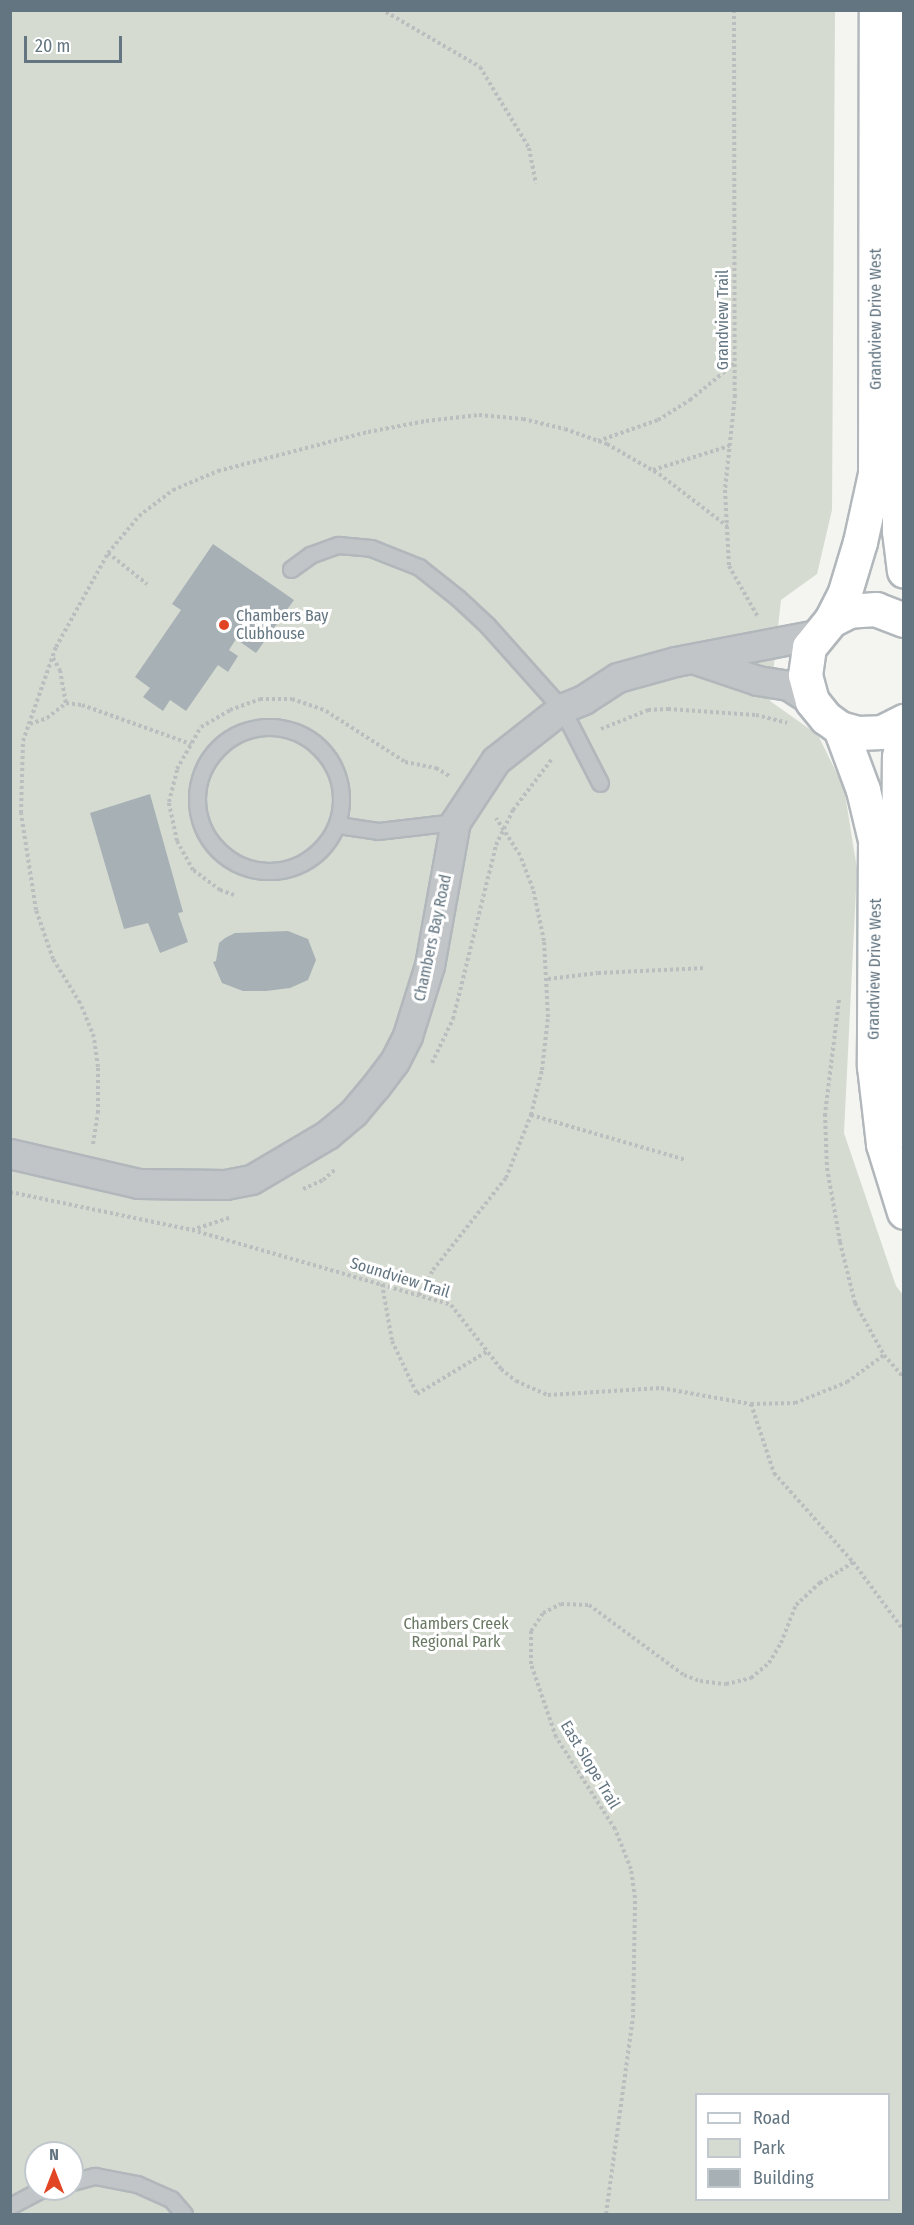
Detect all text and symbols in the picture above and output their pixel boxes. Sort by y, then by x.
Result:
scale bar [27,24,124,62]
text: 20 m [35,35,70,57]
street label: Grandview Drive West [866,248,886,390]
street label: Grandview Trail [713,270,733,370]
place label: Chambers Bay Clubhouse [236,606,328,644]
marker: Chambers Bay Clubhouse [217,618,231,632]
street label: Chambers Bay Road [410,873,456,1003]
street label: Grandview Drive West [864,898,886,1040]
street label: Soundview Trail [348,1254,452,1302]
park label: Chambers Creek Regional Park [403,1614,509,1652]
street label: East Slope Trail [556,1717,624,1813]
legend [695,2093,890,2201]
text: Road [753,2107,790,2129]
text: Park [753,2137,785,2159]
north arrow [24,2141,84,2201]
text: N [49,2145,59,2164]
text: Building [753,2167,814,2189]

